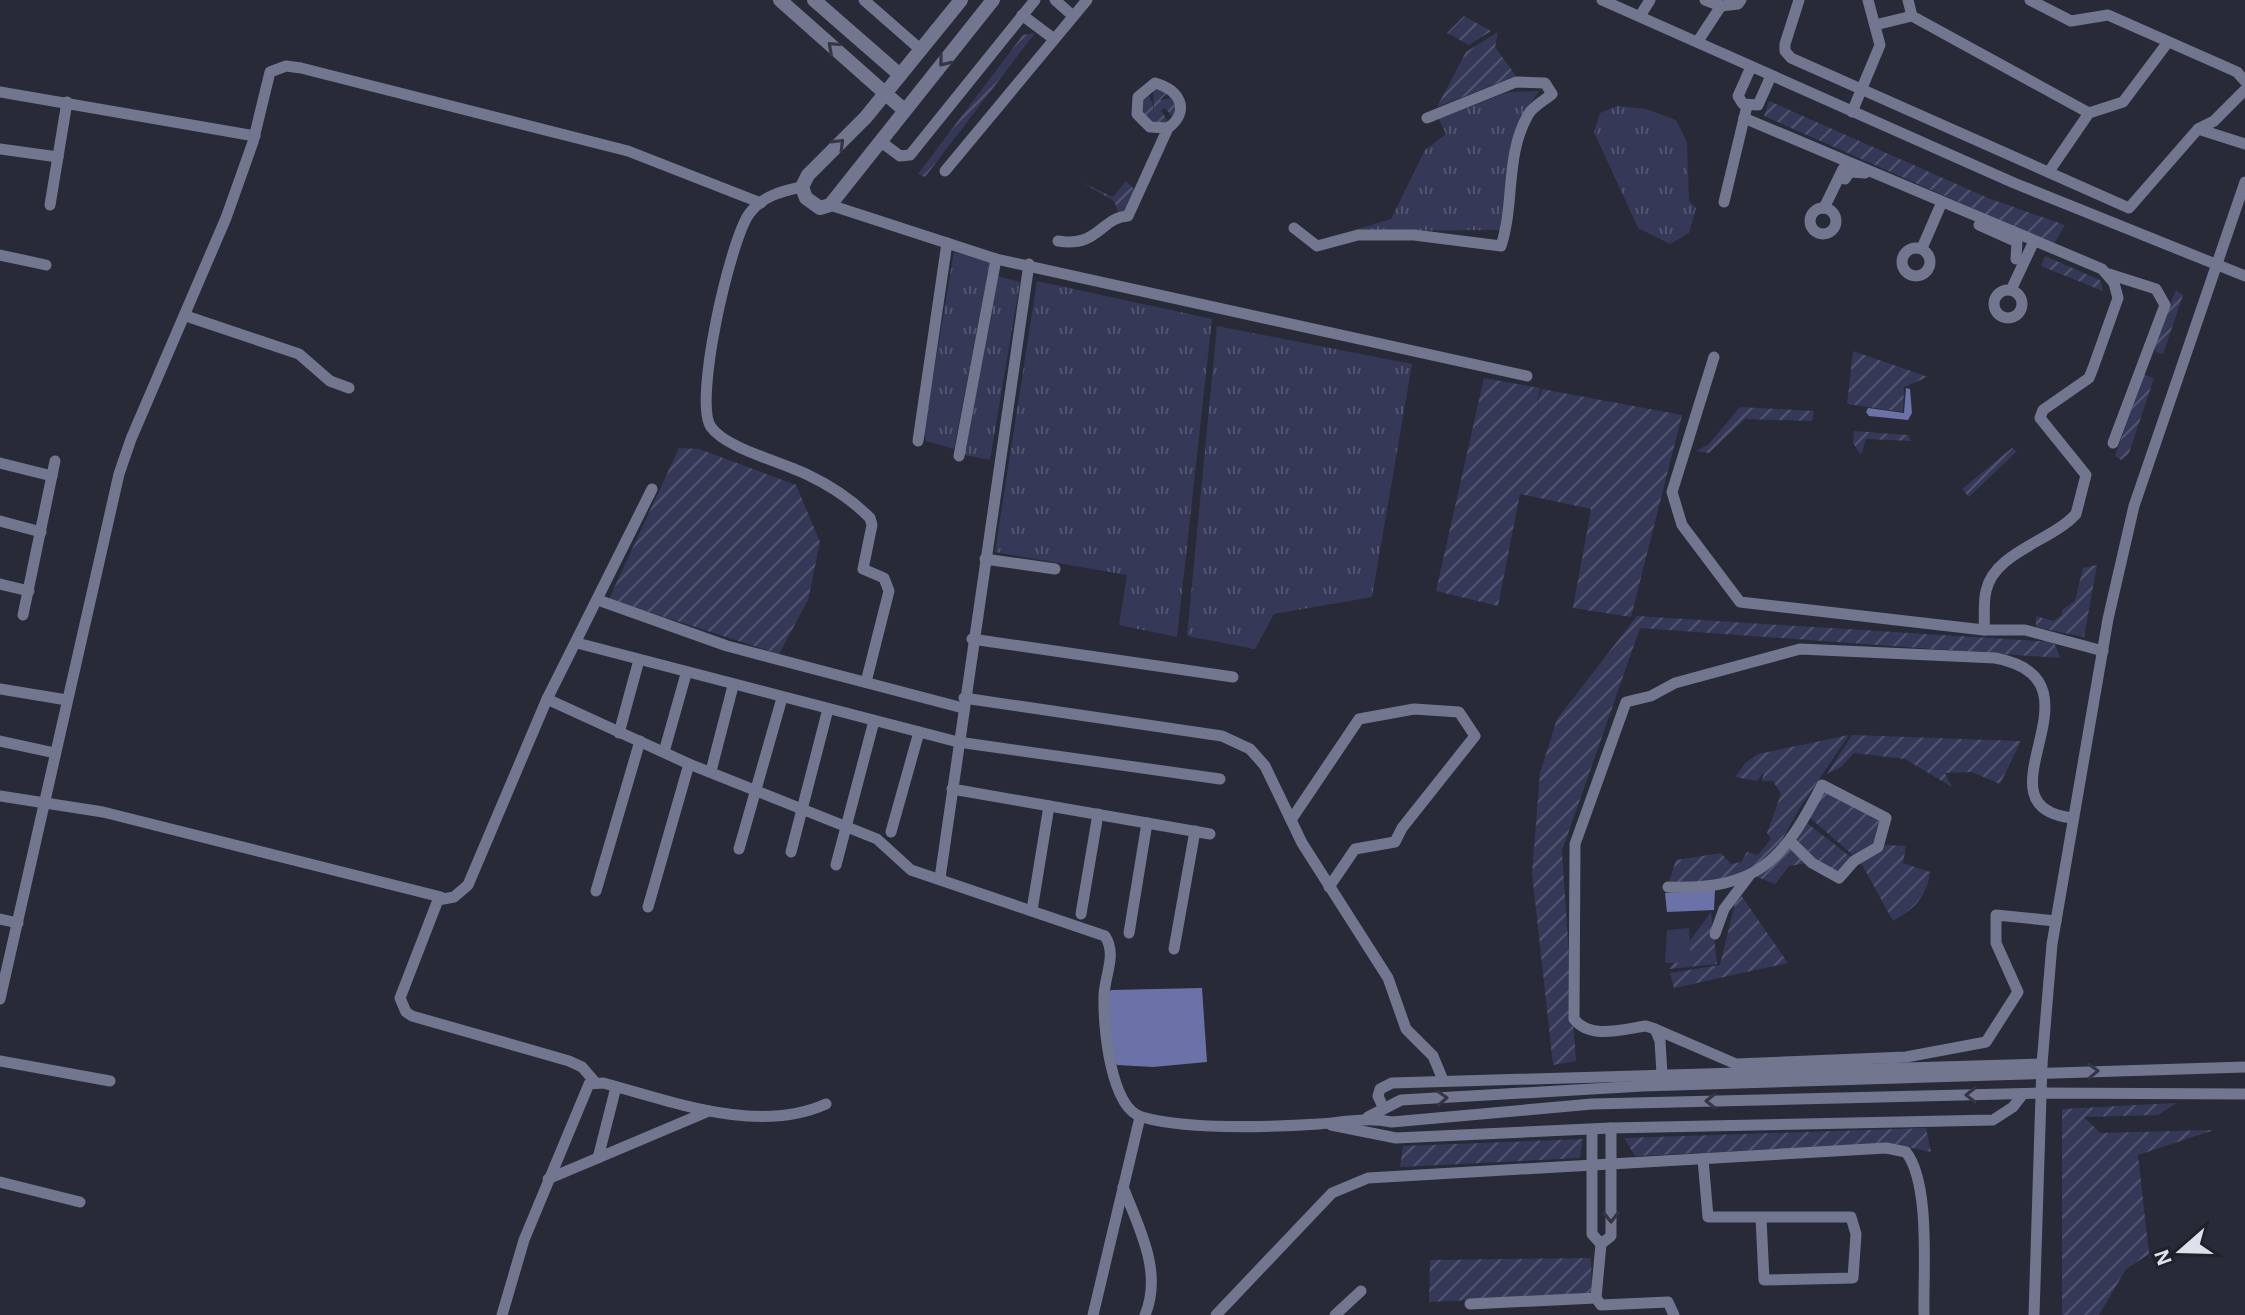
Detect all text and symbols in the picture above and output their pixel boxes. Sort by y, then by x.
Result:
one-way arrow [827,42,842,56]
one-way arrow [939,52,954,66]
one-way arrow [830,139,844,153]
one-way arrow [2087,1063,2100,1080]
one-way arrow [1964,1086,1977,1104]
one-way arrow [1436,1090,1449,1107]
one-way arrow [1704,1092,1717,1110]
one-way arrow [1602,1211,1620,1224]
north arrow [2141,1211,2221,1291]
text: N [2150,1247,2176,1268]

